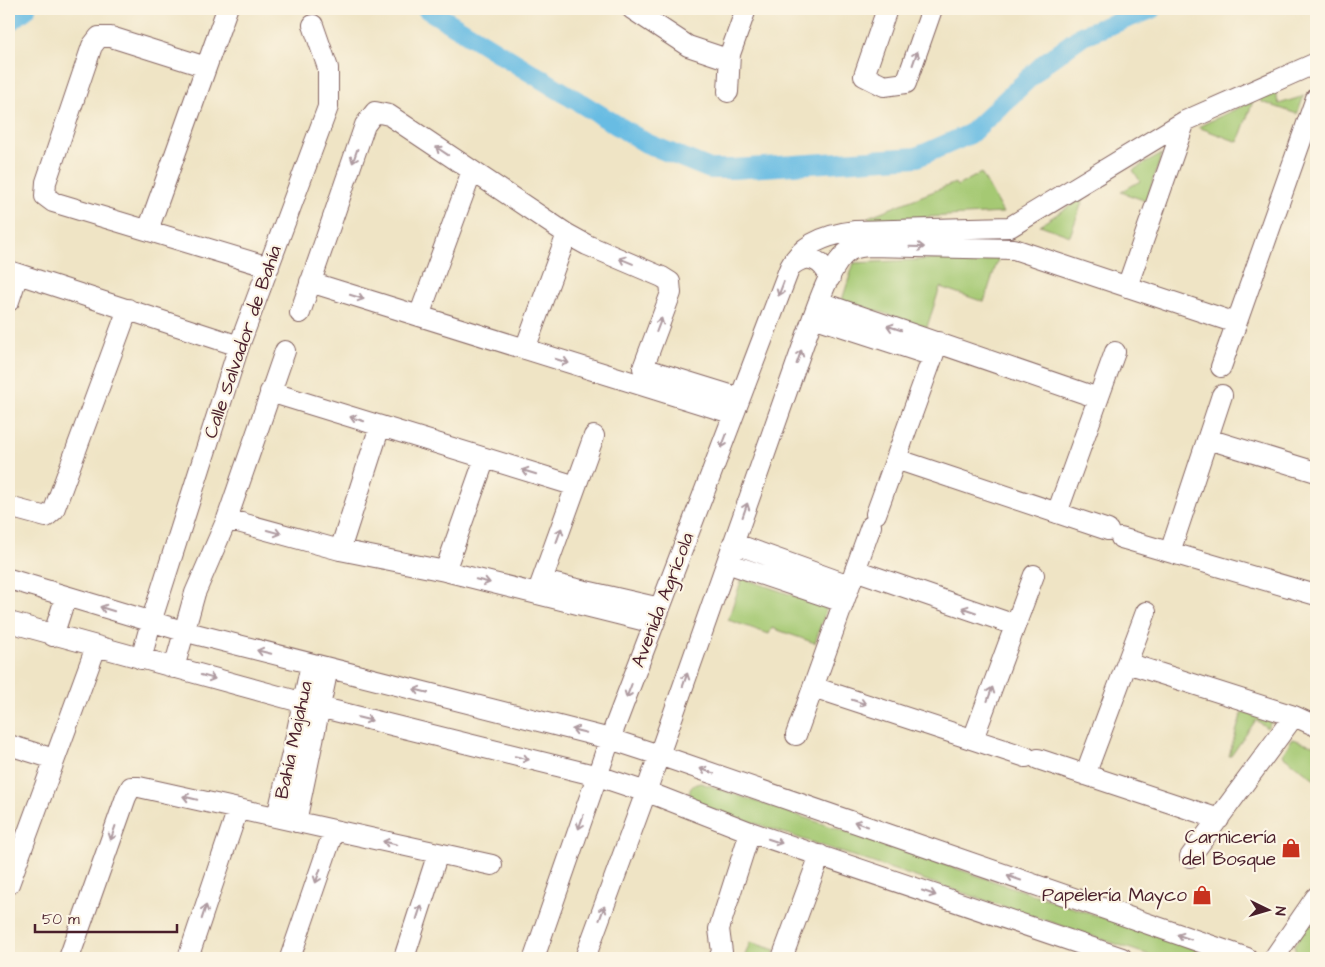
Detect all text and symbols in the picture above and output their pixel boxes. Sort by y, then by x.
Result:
one-way arrow [911,51,920,67]
one-way arrow [435,146,449,156]
one-way arrow [349,148,359,164]
street label: Calle Salvador de Bahía [197,241,289,442]
one-way arrow [908,242,924,252]
one-way arrow [619,255,634,265]
one-way arrow [776,281,786,296]
one-way arrow [349,292,365,302]
one-way arrow [655,318,664,333]
one-way arrow [887,323,902,332]
one-way arrow [795,350,804,365]
one-way arrow [554,356,570,366]
one-way arrow [350,414,366,424]
one-way arrow [719,433,728,448]
one-way arrow [522,466,538,476]
one-way arrow [741,503,750,519]
one-way arrow [266,527,282,537]
one-way arrow [555,527,564,543]
street label: Avenida Agrícola [625,528,702,672]
one-way arrow [475,577,491,586]
one-way arrow [100,603,116,613]
one-way arrow [962,604,978,614]
one-way arrow [256,647,272,656]
one-way arrow [199,673,215,683]
one-way arrow [681,673,690,689]
street label: Bahía Majahua [268,678,320,801]
one-way arrow [624,683,633,698]
one-way arrow [414,686,430,696]
one-way arrow [986,686,995,702]
one-way arrow [851,698,866,707]
one-way arrow [356,715,372,724]
one-way arrow [571,726,587,735]
one-way arrow [514,754,530,763]
one-way arrow [700,766,715,775]
one-way arrow [183,793,199,802]
one-way arrow [576,814,586,830]
one-way arrow [853,819,869,829]
one-way arrow [108,824,117,840]
place label: Carnicería del Bosque [1182,824,1276,873]
one-way arrow [767,836,783,846]
one-way arrow [383,837,399,847]
shop icon: Carnicería del Bosque [1280,837,1302,859]
one-way arrow [313,868,322,883]
one-way arrow [1006,872,1022,882]
place label: Papelería Mayco [1042,882,1187,910]
shop icon: Papelería Mayco [1191,884,1213,906]
north arrow [1242,884,1292,934]
one-way arrow [921,888,937,898]
scale bar [35,902,178,934]
one-way arrow [199,904,209,920]
one-way arrow [414,904,424,920]
one-way arrow [598,905,607,921]
text: N [1270,906,1290,917]
text: 50 m [42,909,80,930]
one-way arrow [1177,931,1193,941]

